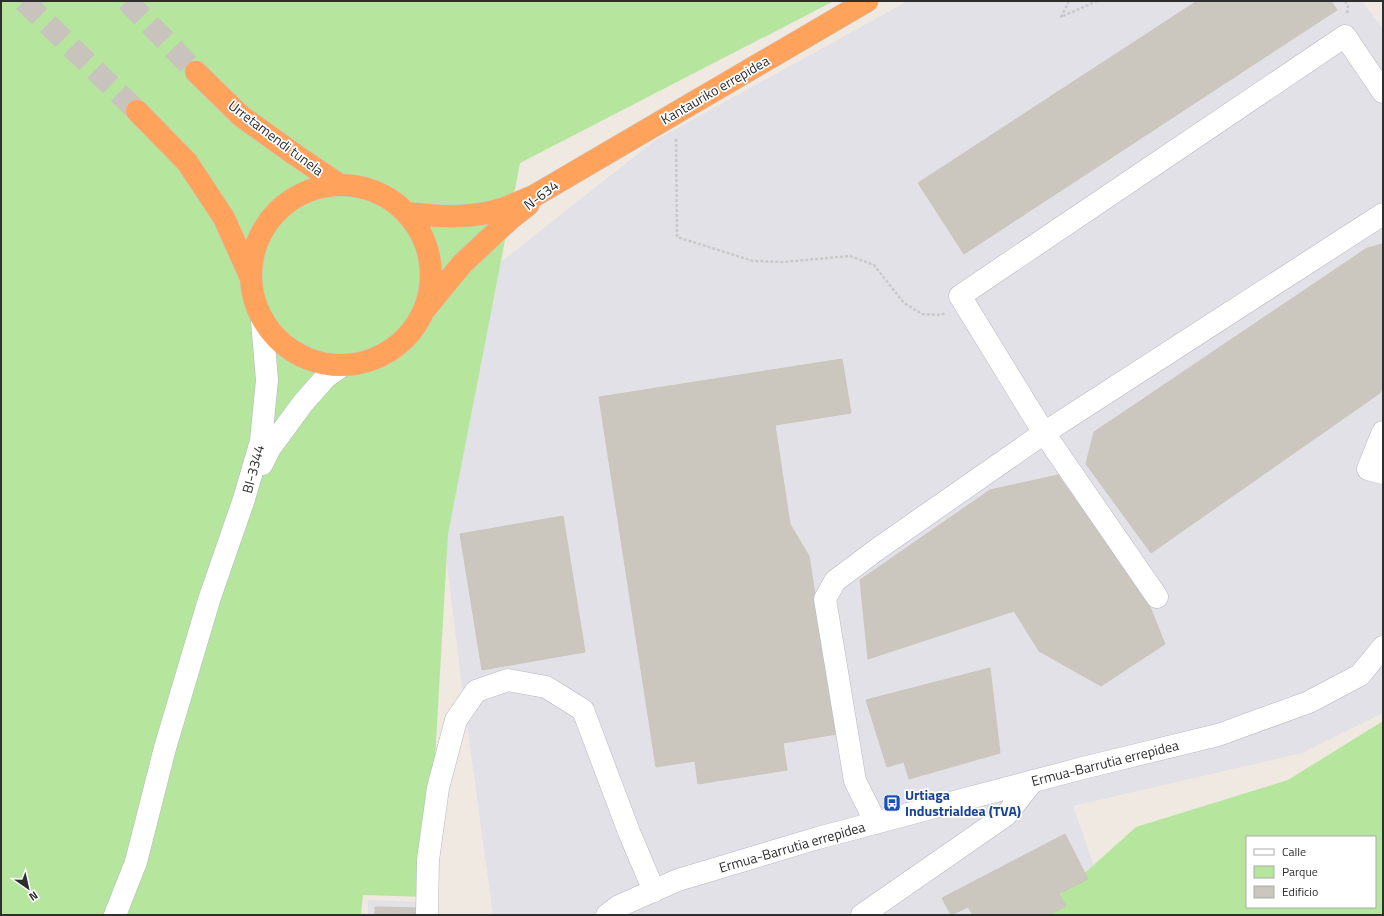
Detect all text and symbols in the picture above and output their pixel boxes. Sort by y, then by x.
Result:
street label: Kantauriko errepidea [657,50,773,129]
street label: Urretamendi tunela [224,95,328,180]
street label: N-634 [519,174,563,215]
street label: BI-3344 [236,442,269,496]
street label: Ermua-Barrutia errepidea [1029,734,1181,791]
place label: Urtiaga Industrialdea (TVA) [905,784,1021,821]
bus stop icon: Urtiaga Industrialdea (TVA) [882,793,902,813]
street label: Ermua-Barrutia errepidea [716,816,867,877]
legend [1246,836,1376,908]
text: Calle [1282,842,1306,861]
text: Parque [1282,862,1318,881]
north arrow [8,868,48,908]
text: Edificio [1282,882,1318,901]
text: N [26,888,41,905]

